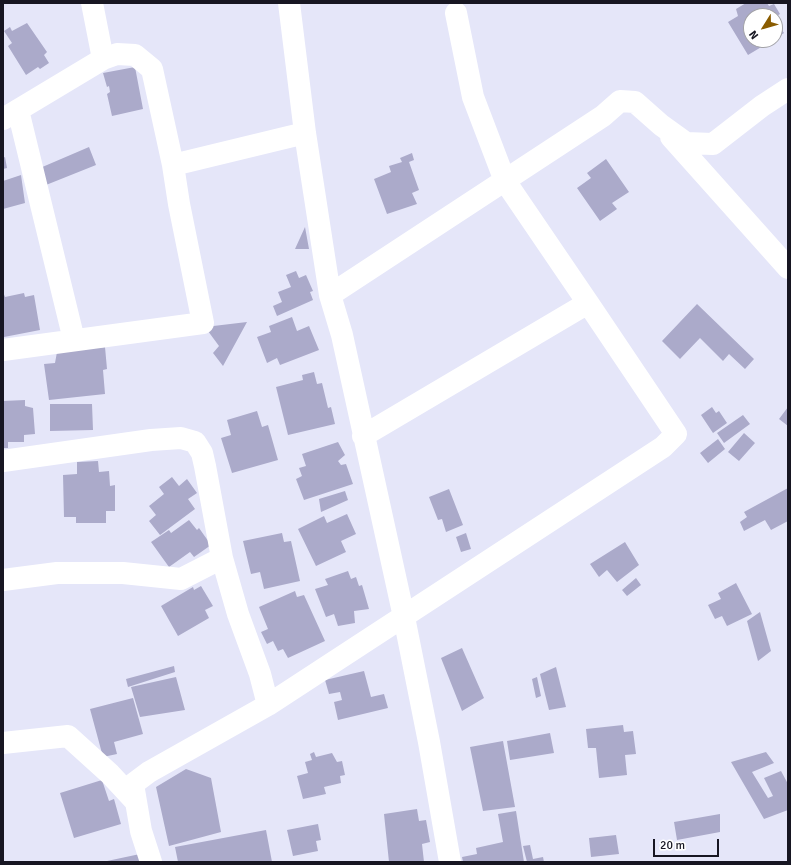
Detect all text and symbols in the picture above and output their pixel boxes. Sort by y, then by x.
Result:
north arrow [743,8,783,48]
text: N [746,28,761,42]
scale bar [655,831,721,857]
text: 20 m [660,838,685,853]

